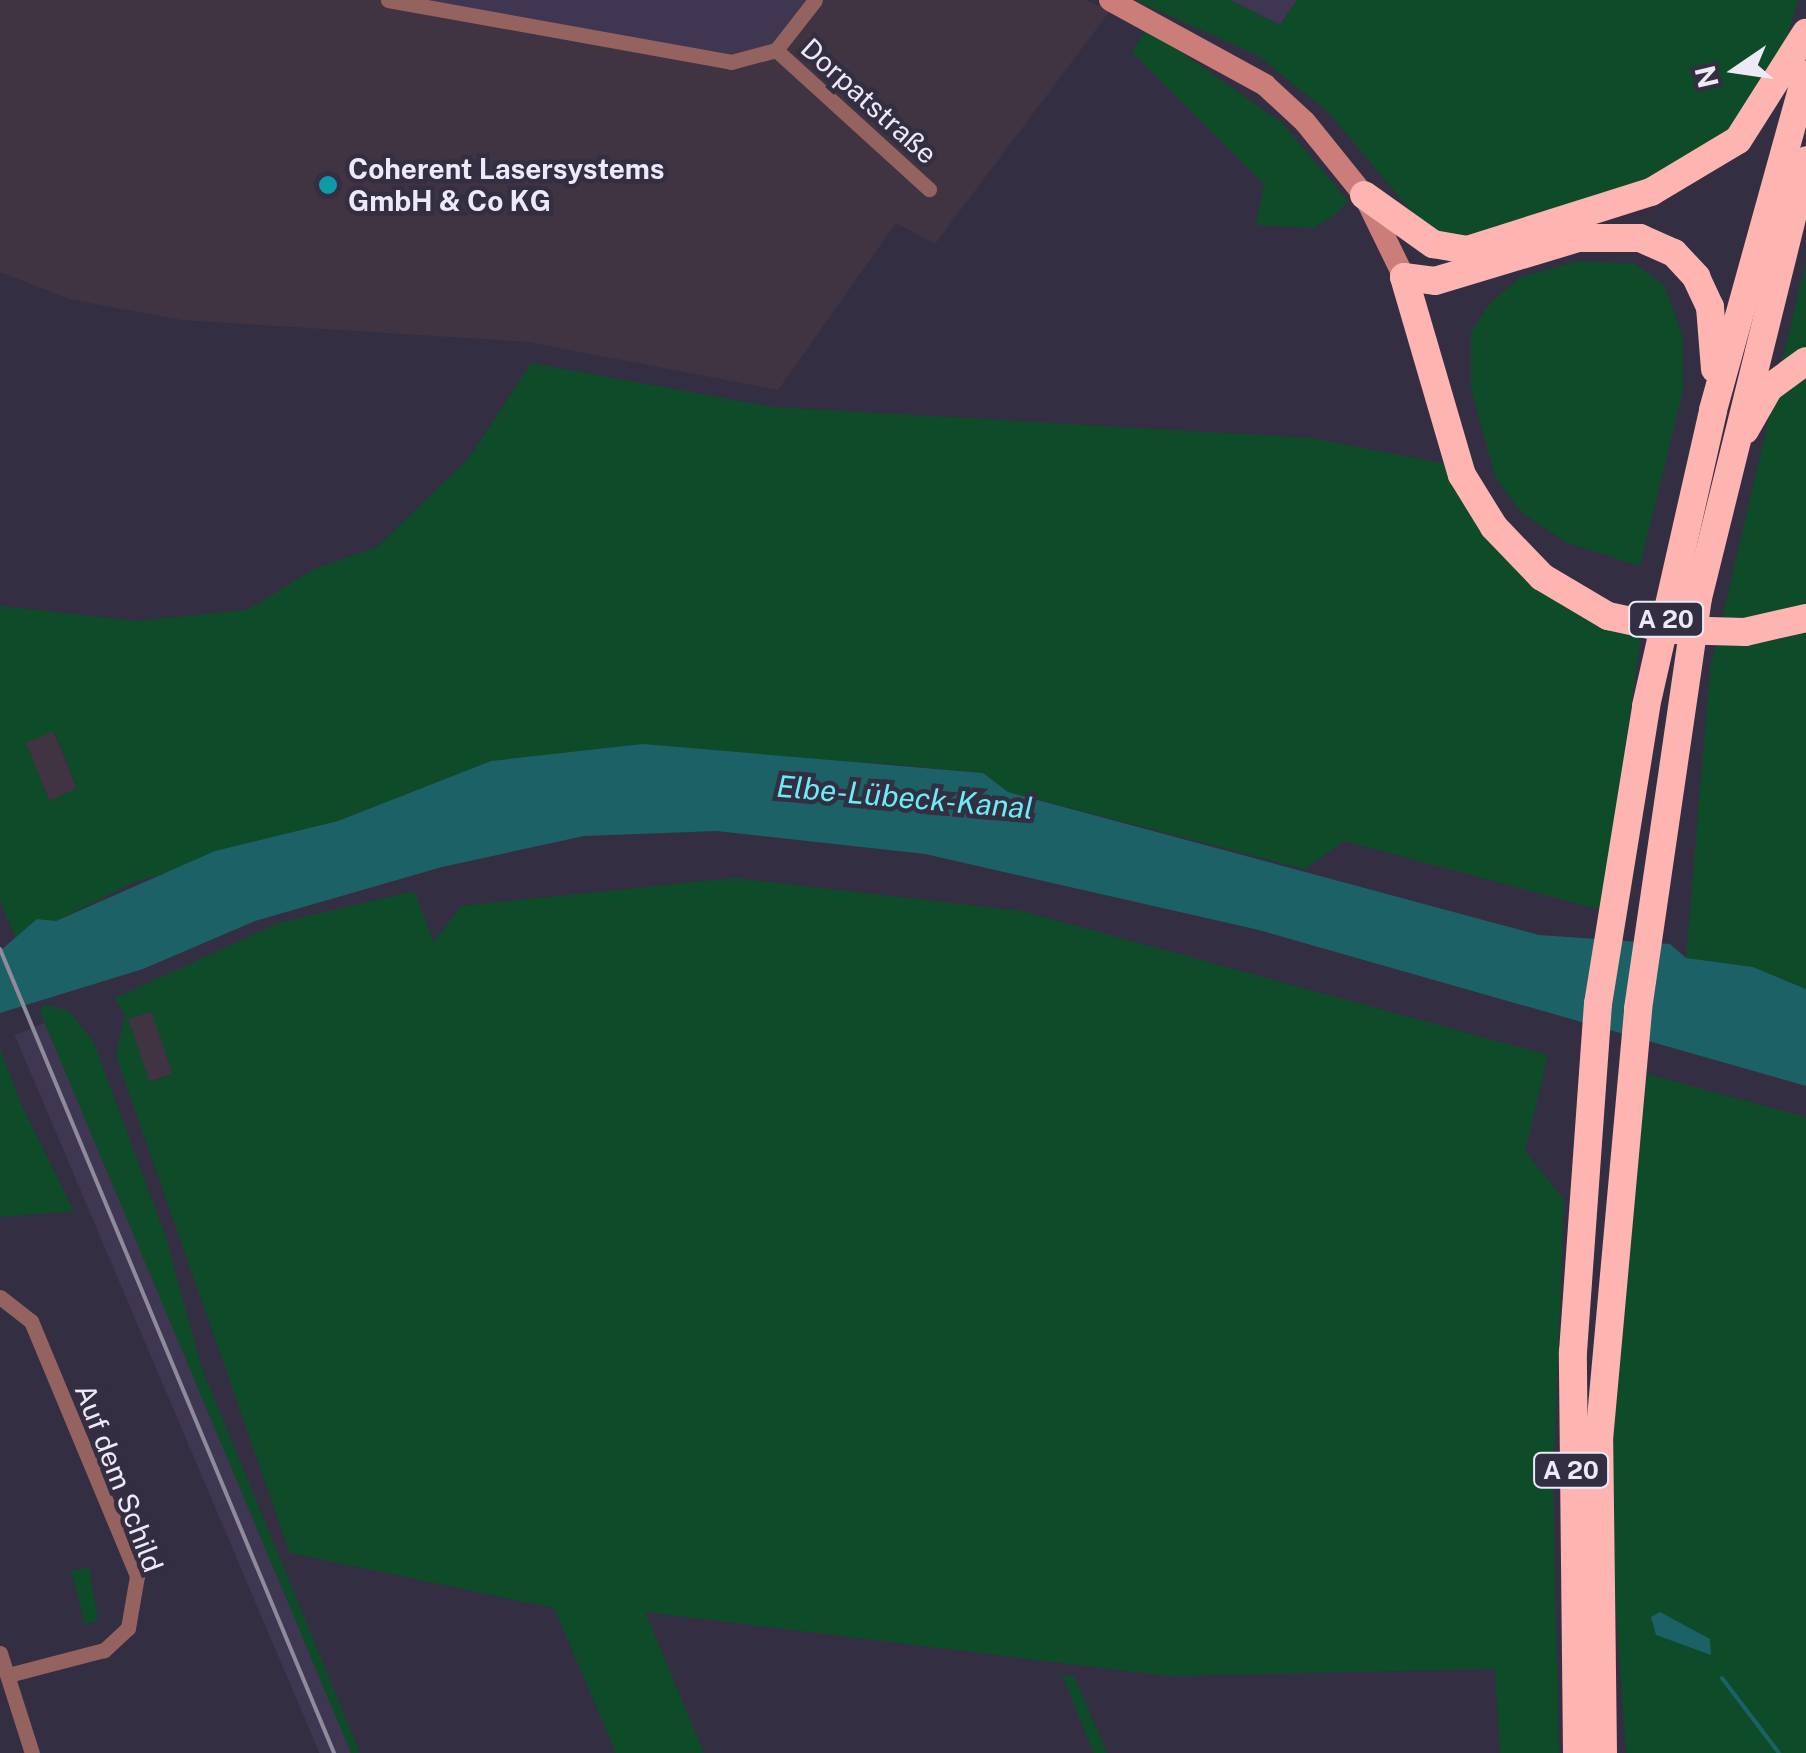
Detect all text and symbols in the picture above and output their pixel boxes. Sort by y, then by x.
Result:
north arrow [1686,20,1786,120]
street label: Dorpatstraße [794,31,944,171]
text: N [1688,62,1725,91]
place label: Coherent Lasersystems GmbH & Co KG [348,152,664,218]
marker: Coherent Lasersystems GmbH & Co KG [317,174,339,196]
road number: A 20 [1626,599,1706,639]
water label: Elbe-Lübeck-Kanal [775,768,1035,826]
street label: Auf dem Schild [68,1379,170,1577]
road number: A 20 [1531,1450,1611,1490]

